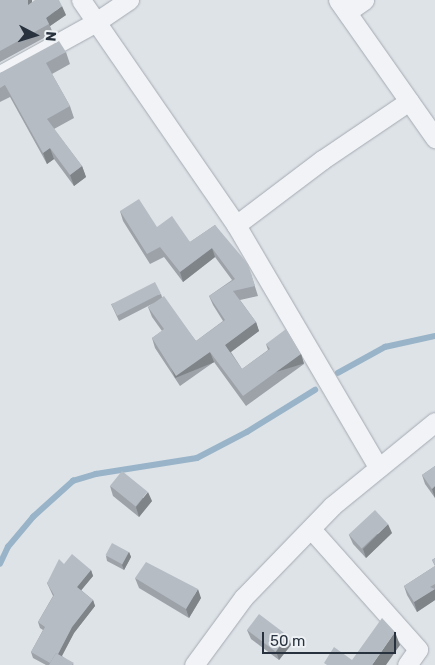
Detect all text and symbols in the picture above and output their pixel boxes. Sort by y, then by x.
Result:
north arrow [10,10,60,60]
text: N [42,31,59,42]
scale bar [265,622,399,654]
text: 50 m [270,632,305,650]

